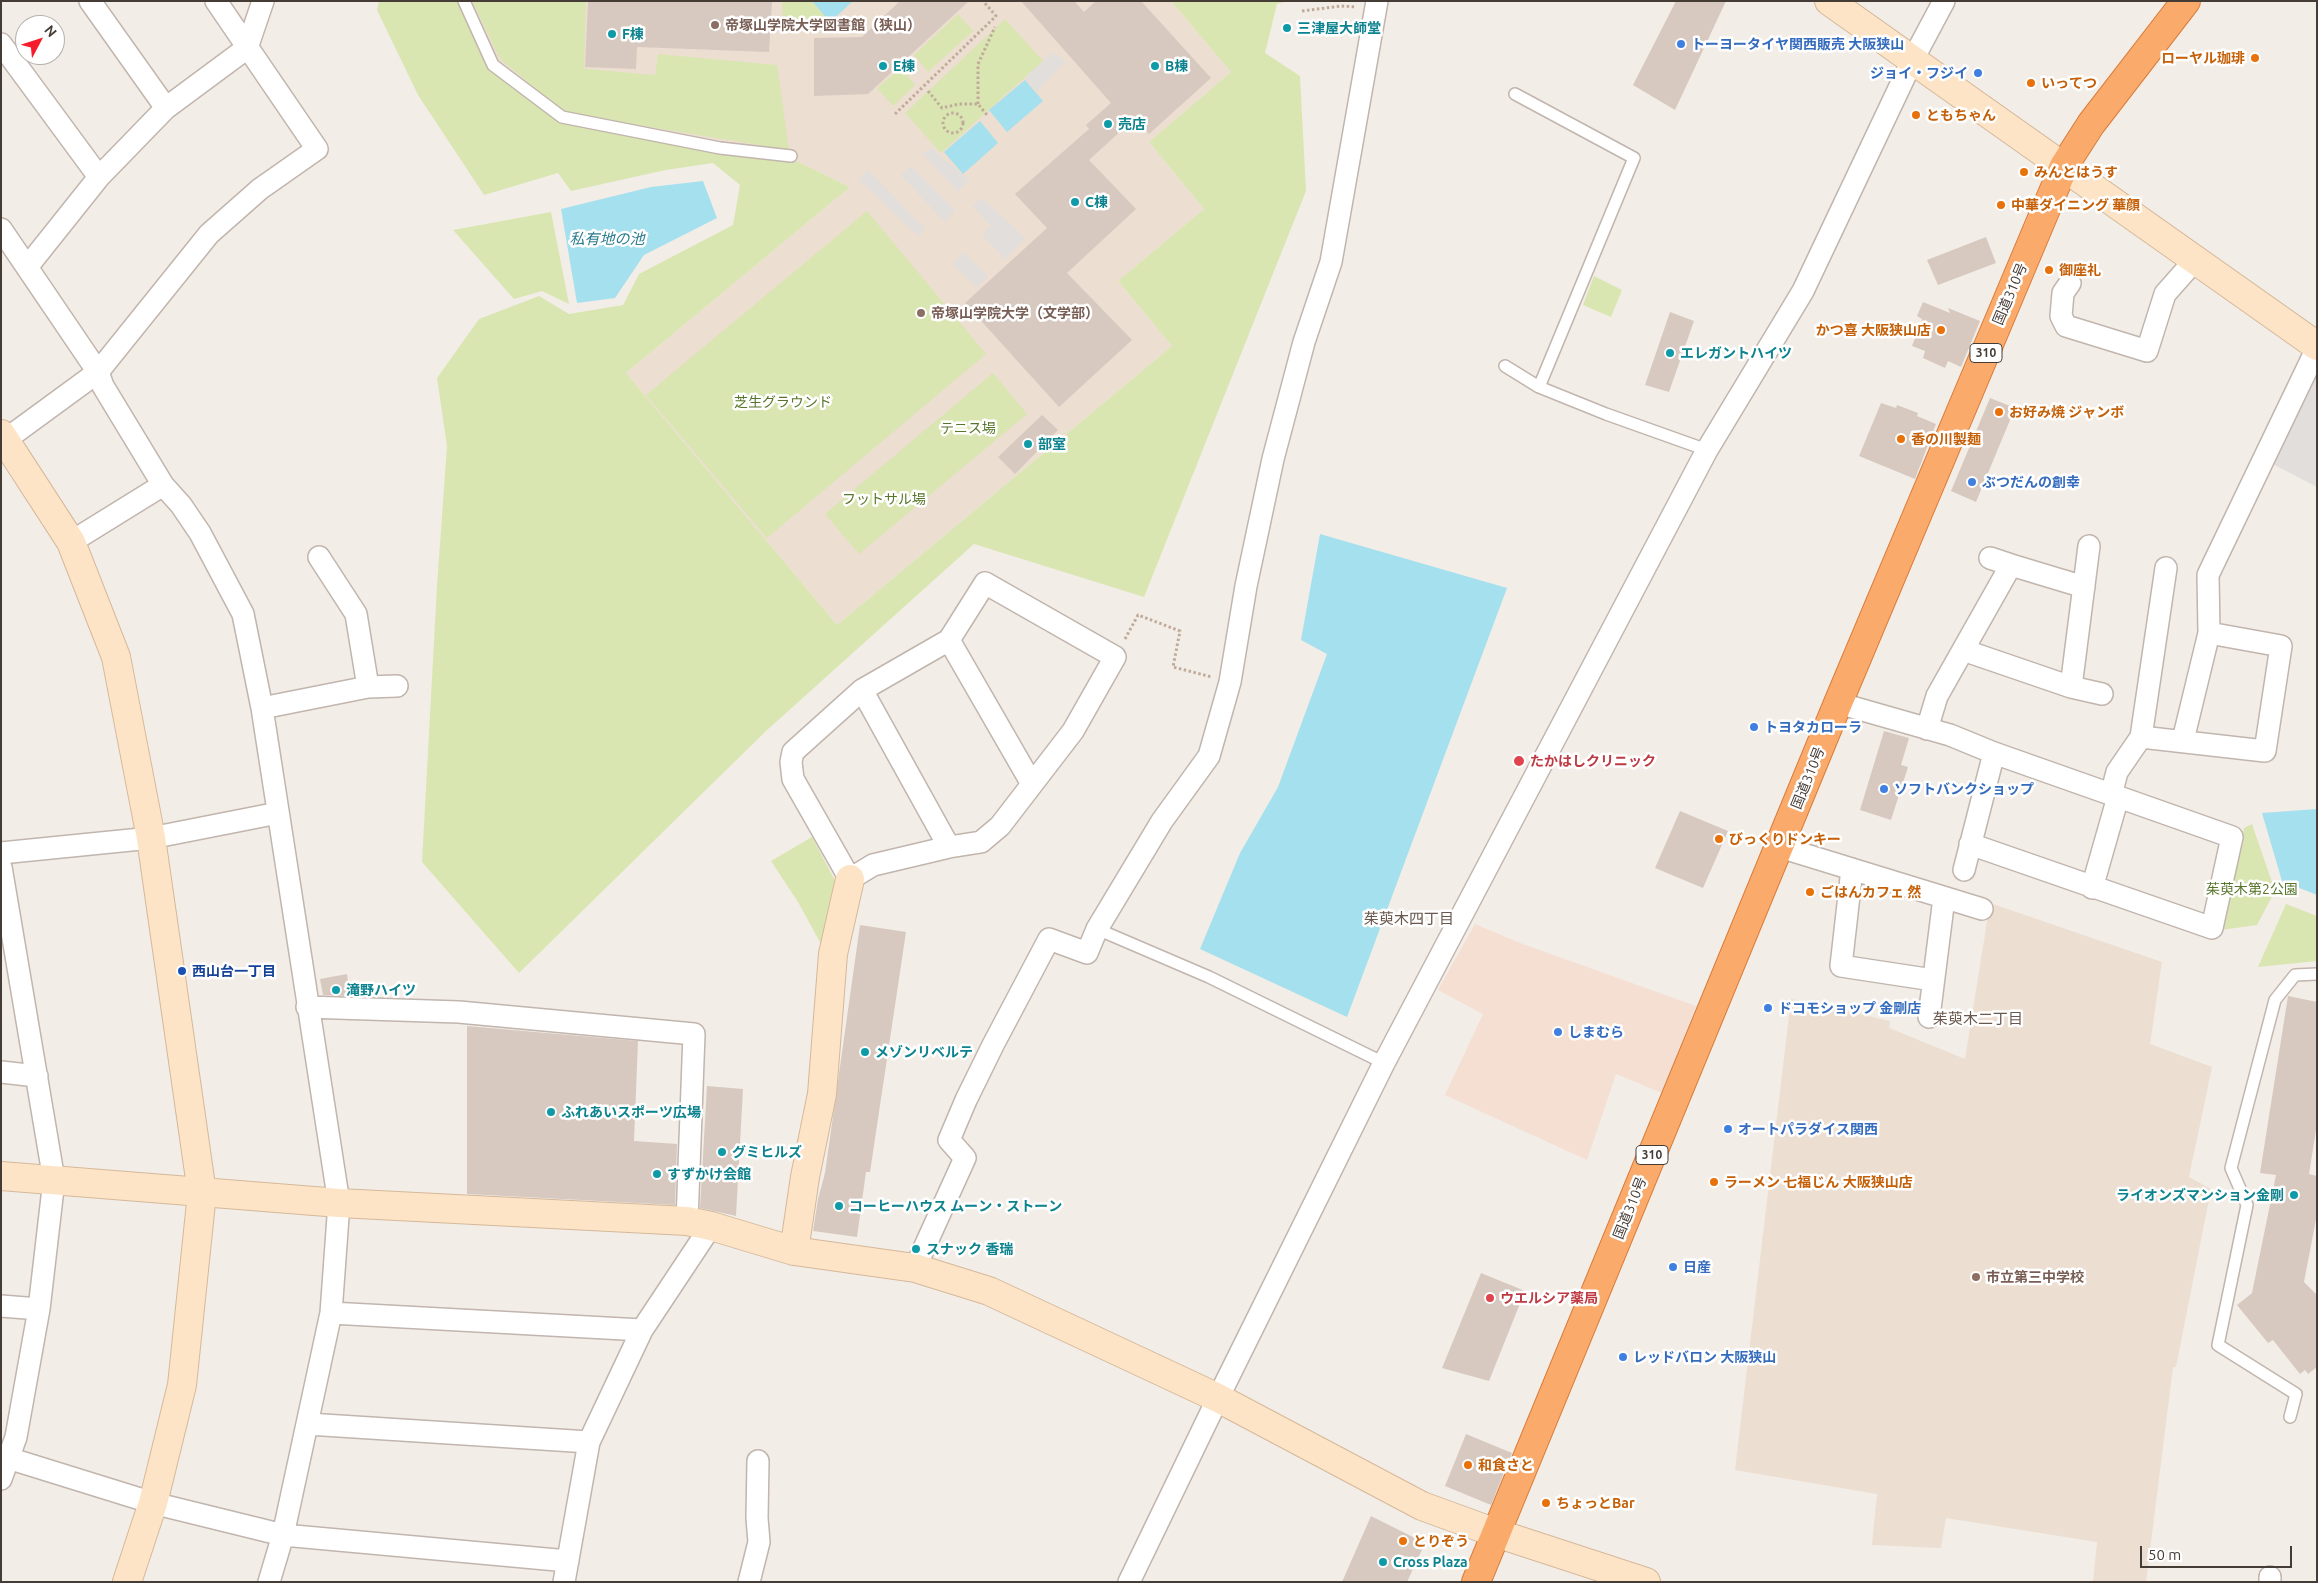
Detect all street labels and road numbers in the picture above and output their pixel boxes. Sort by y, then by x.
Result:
street label: 国道310号 [1989,260,2031,328]
road number: 310 [1970,343,2002,362]
street label: 国道310号 [1788,744,1828,812]
road number: 310 [1636,1146,1668,1164]
street label: 国道310号 [1610,1174,1650,1242]

